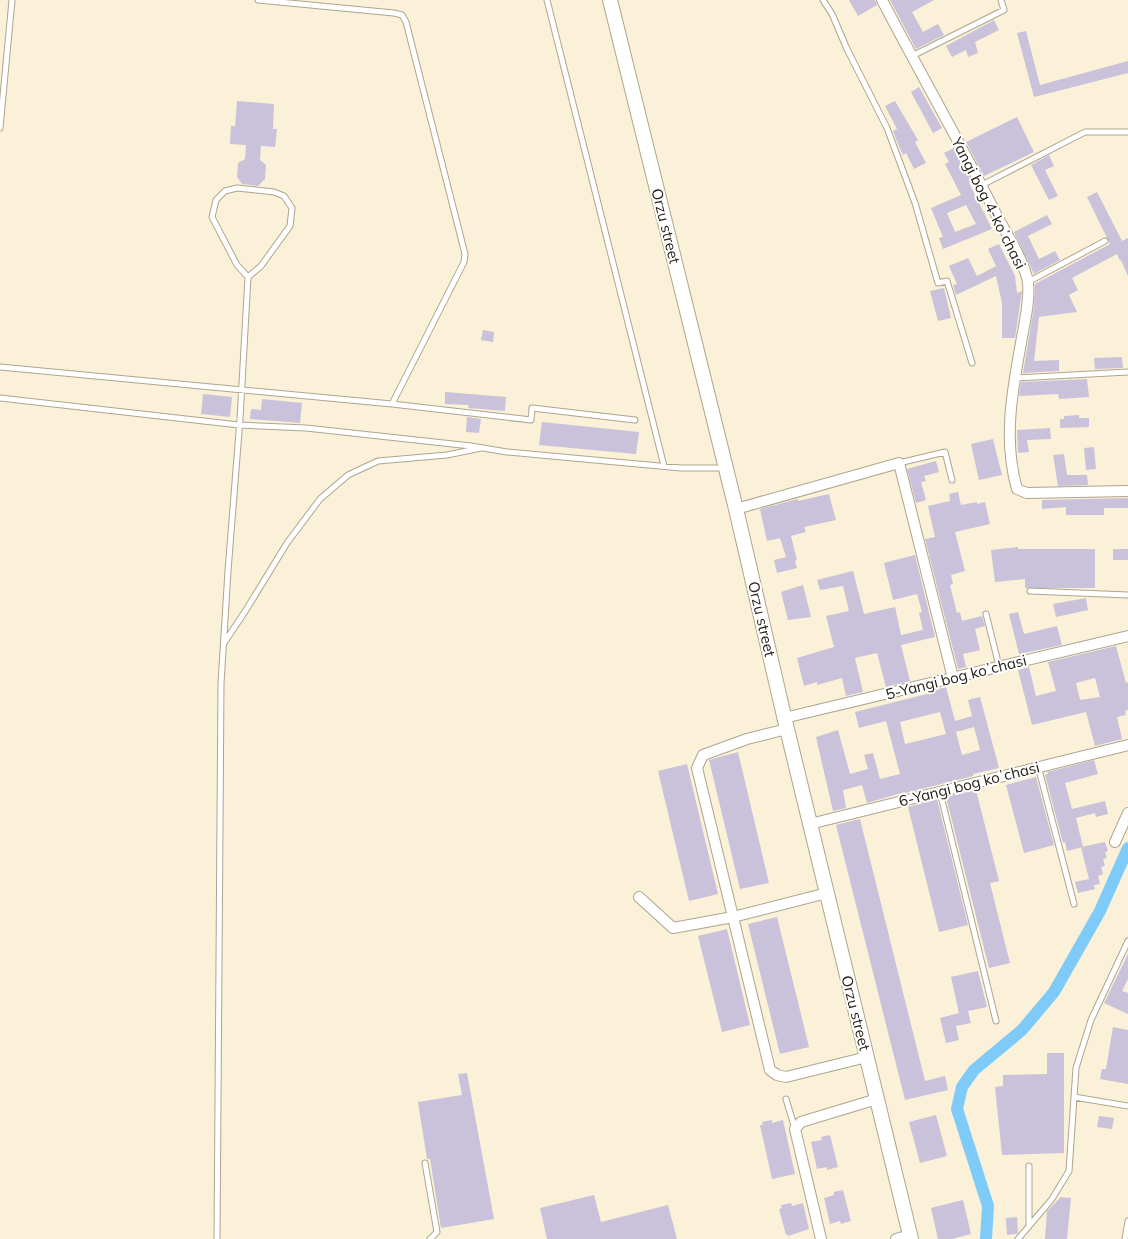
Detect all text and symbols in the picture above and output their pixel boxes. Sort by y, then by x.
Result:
street label: Yangi bog 4-koʼchasi [947,133,1030,272]
street label: Orzu street [647,186,685,266]
street label: Orzu street [744,579,780,659]
street label: 5-Yangi bog koʼchasi [884,650,1028,704]
street label: 6-Yangi bog koʼchasi [897,757,1041,811]
street label: Orzu street [837,973,875,1053]

